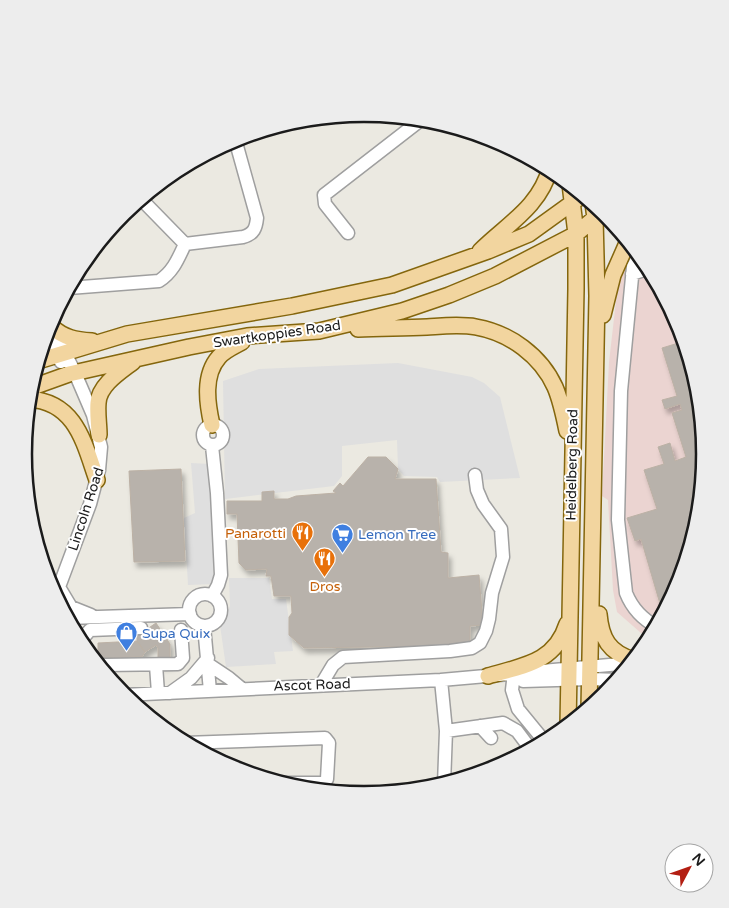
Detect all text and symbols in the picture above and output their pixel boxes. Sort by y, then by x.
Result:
street label: Swartkoppies Road [212,317,342,351]
street label: Heidelberg Road [563,409,581,521]
street label: Lincoln Road [65,465,107,553]
restaurant icon: Panarotti [290,521,314,552]
supermarket icon: Lemon Tree [330,522,354,553]
place label: Panarotti [225,525,286,542]
place label: Lemon Tree [358,526,436,543]
restaurant icon: Dros [313,546,337,577]
place label: Dros [310,578,341,595]
shop icon: Supa Quix [114,621,138,652]
place label: Supa Quix [142,625,210,642]
street label: Ascot Road [273,675,351,695]
north arrow [664,843,714,893]
text: N [688,850,709,870]

